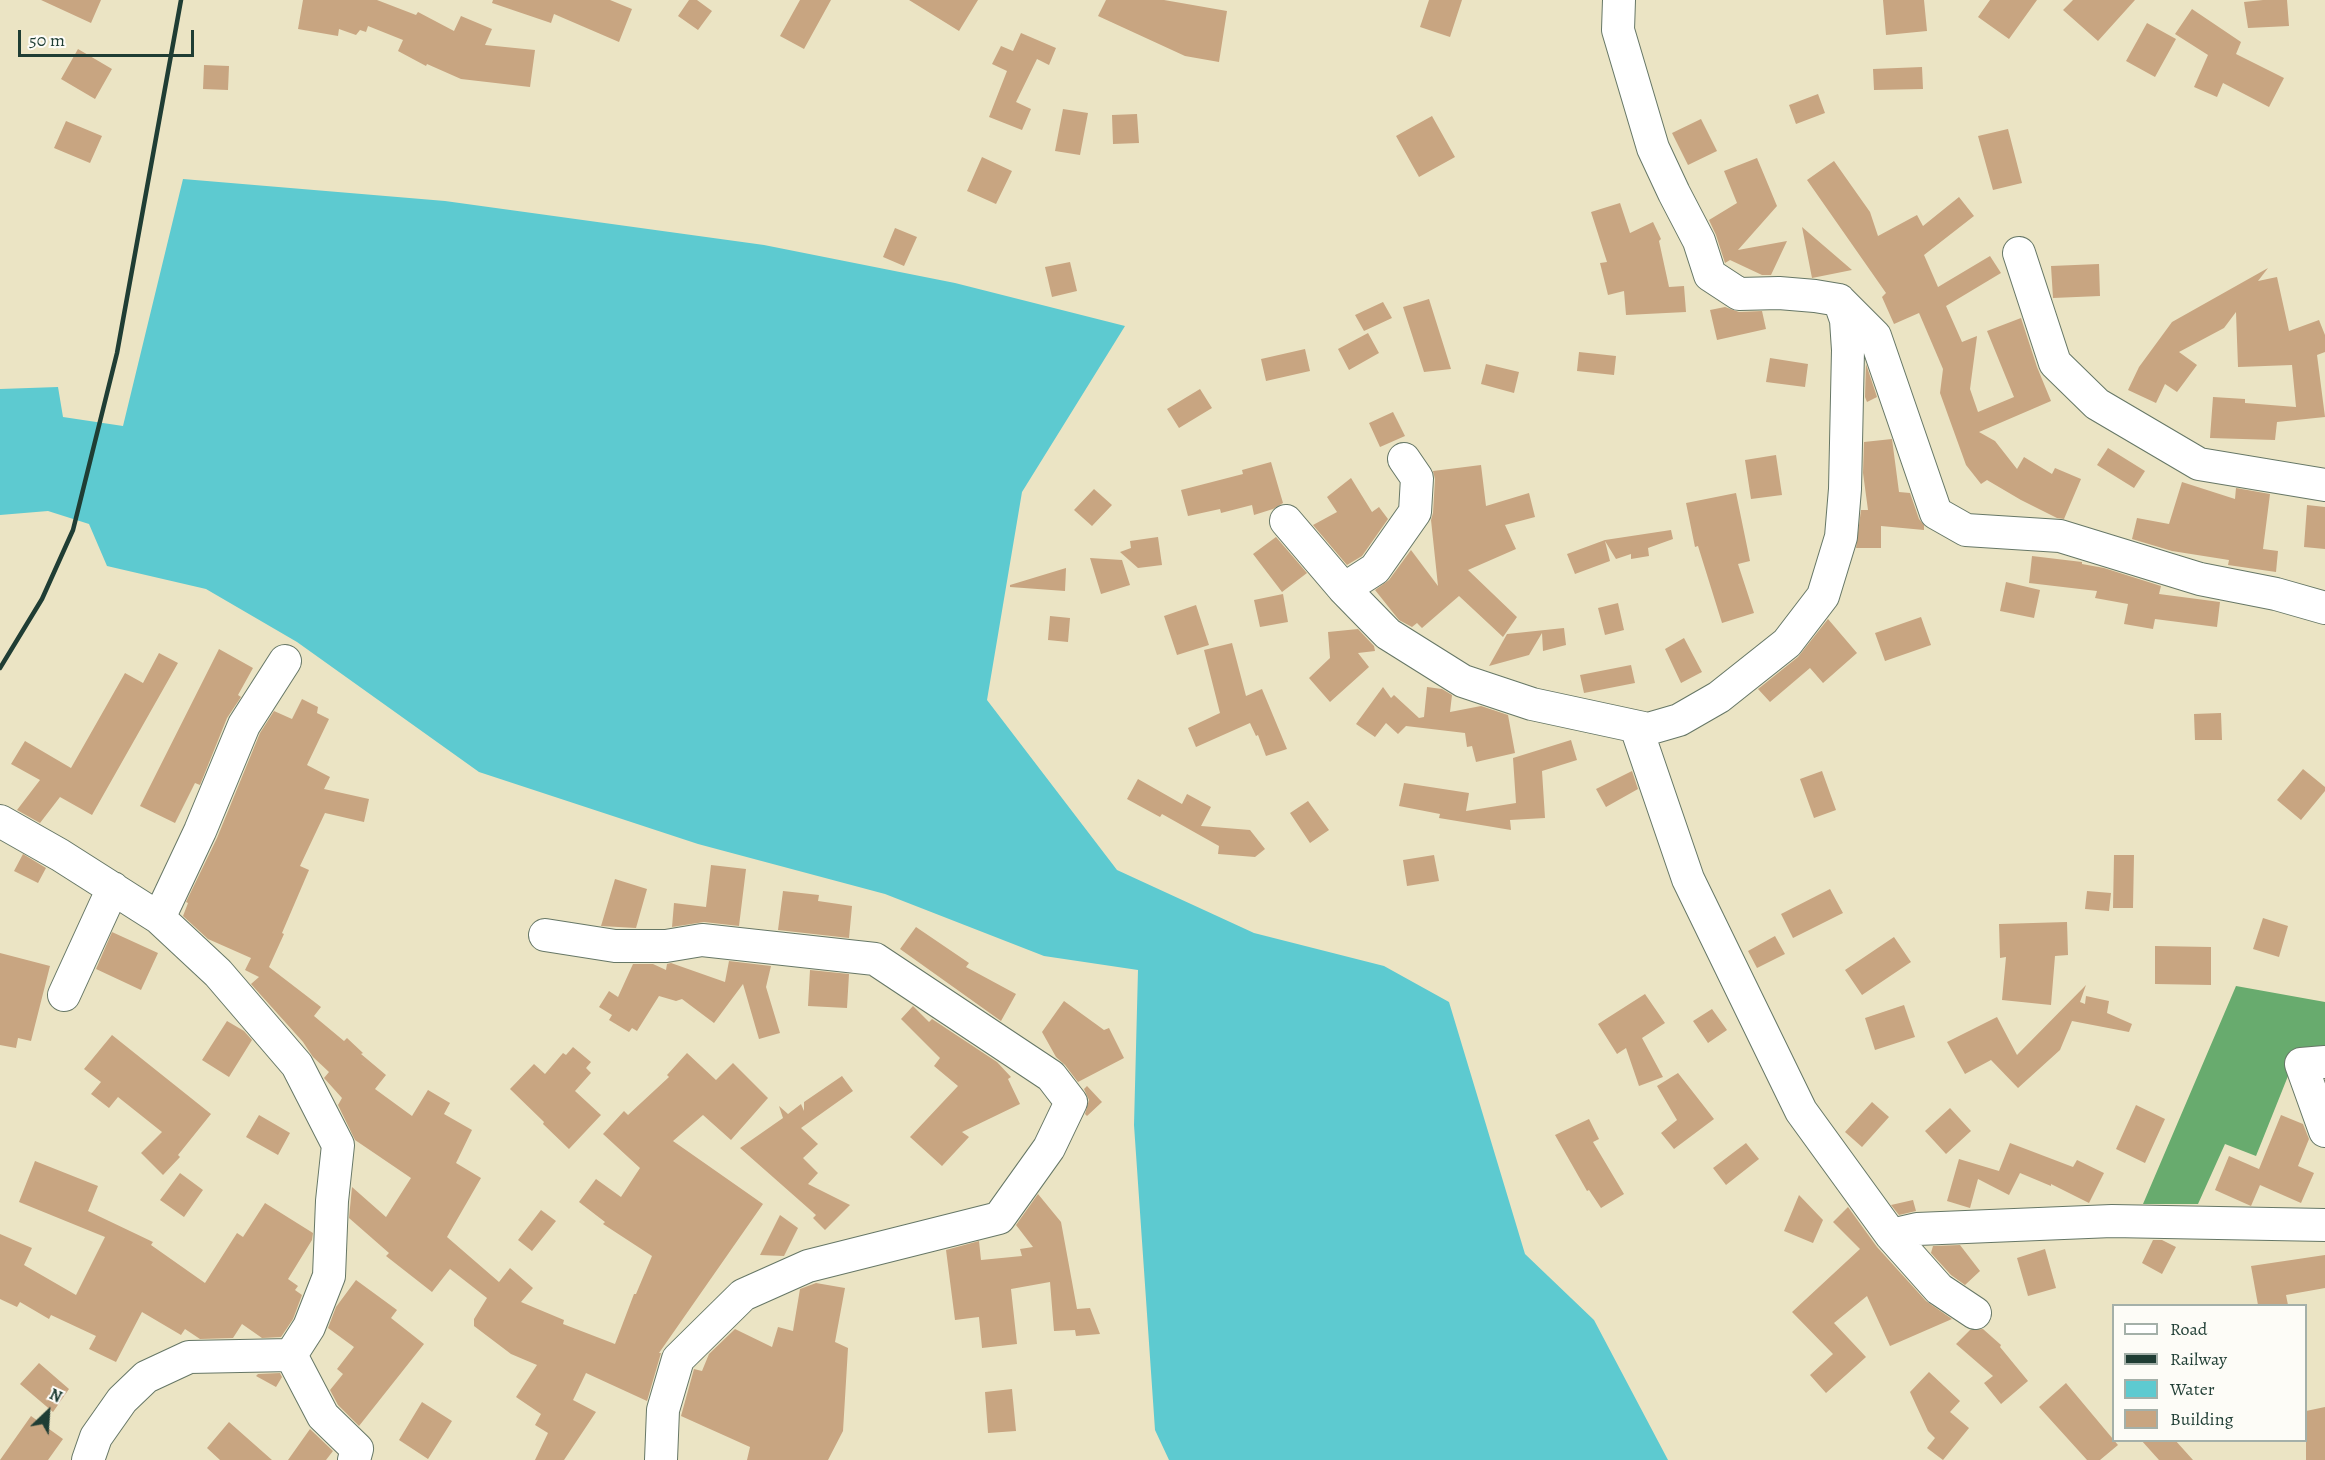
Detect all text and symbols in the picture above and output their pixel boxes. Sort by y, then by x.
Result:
scale bar [21,18,196,56]
text: 50 m [29,28,65,52]
legend [2112,1304,2307,1442]
text: Road [2170,1317,2207,1341]
text: Railway [2170,1347,2227,1371]
text: Water [2170,1377,2215,1401]
north arrow [18,1382,78,1442]
text: N [46,1383,66,1408]
text: Building [2170,1407,2234,1431]

